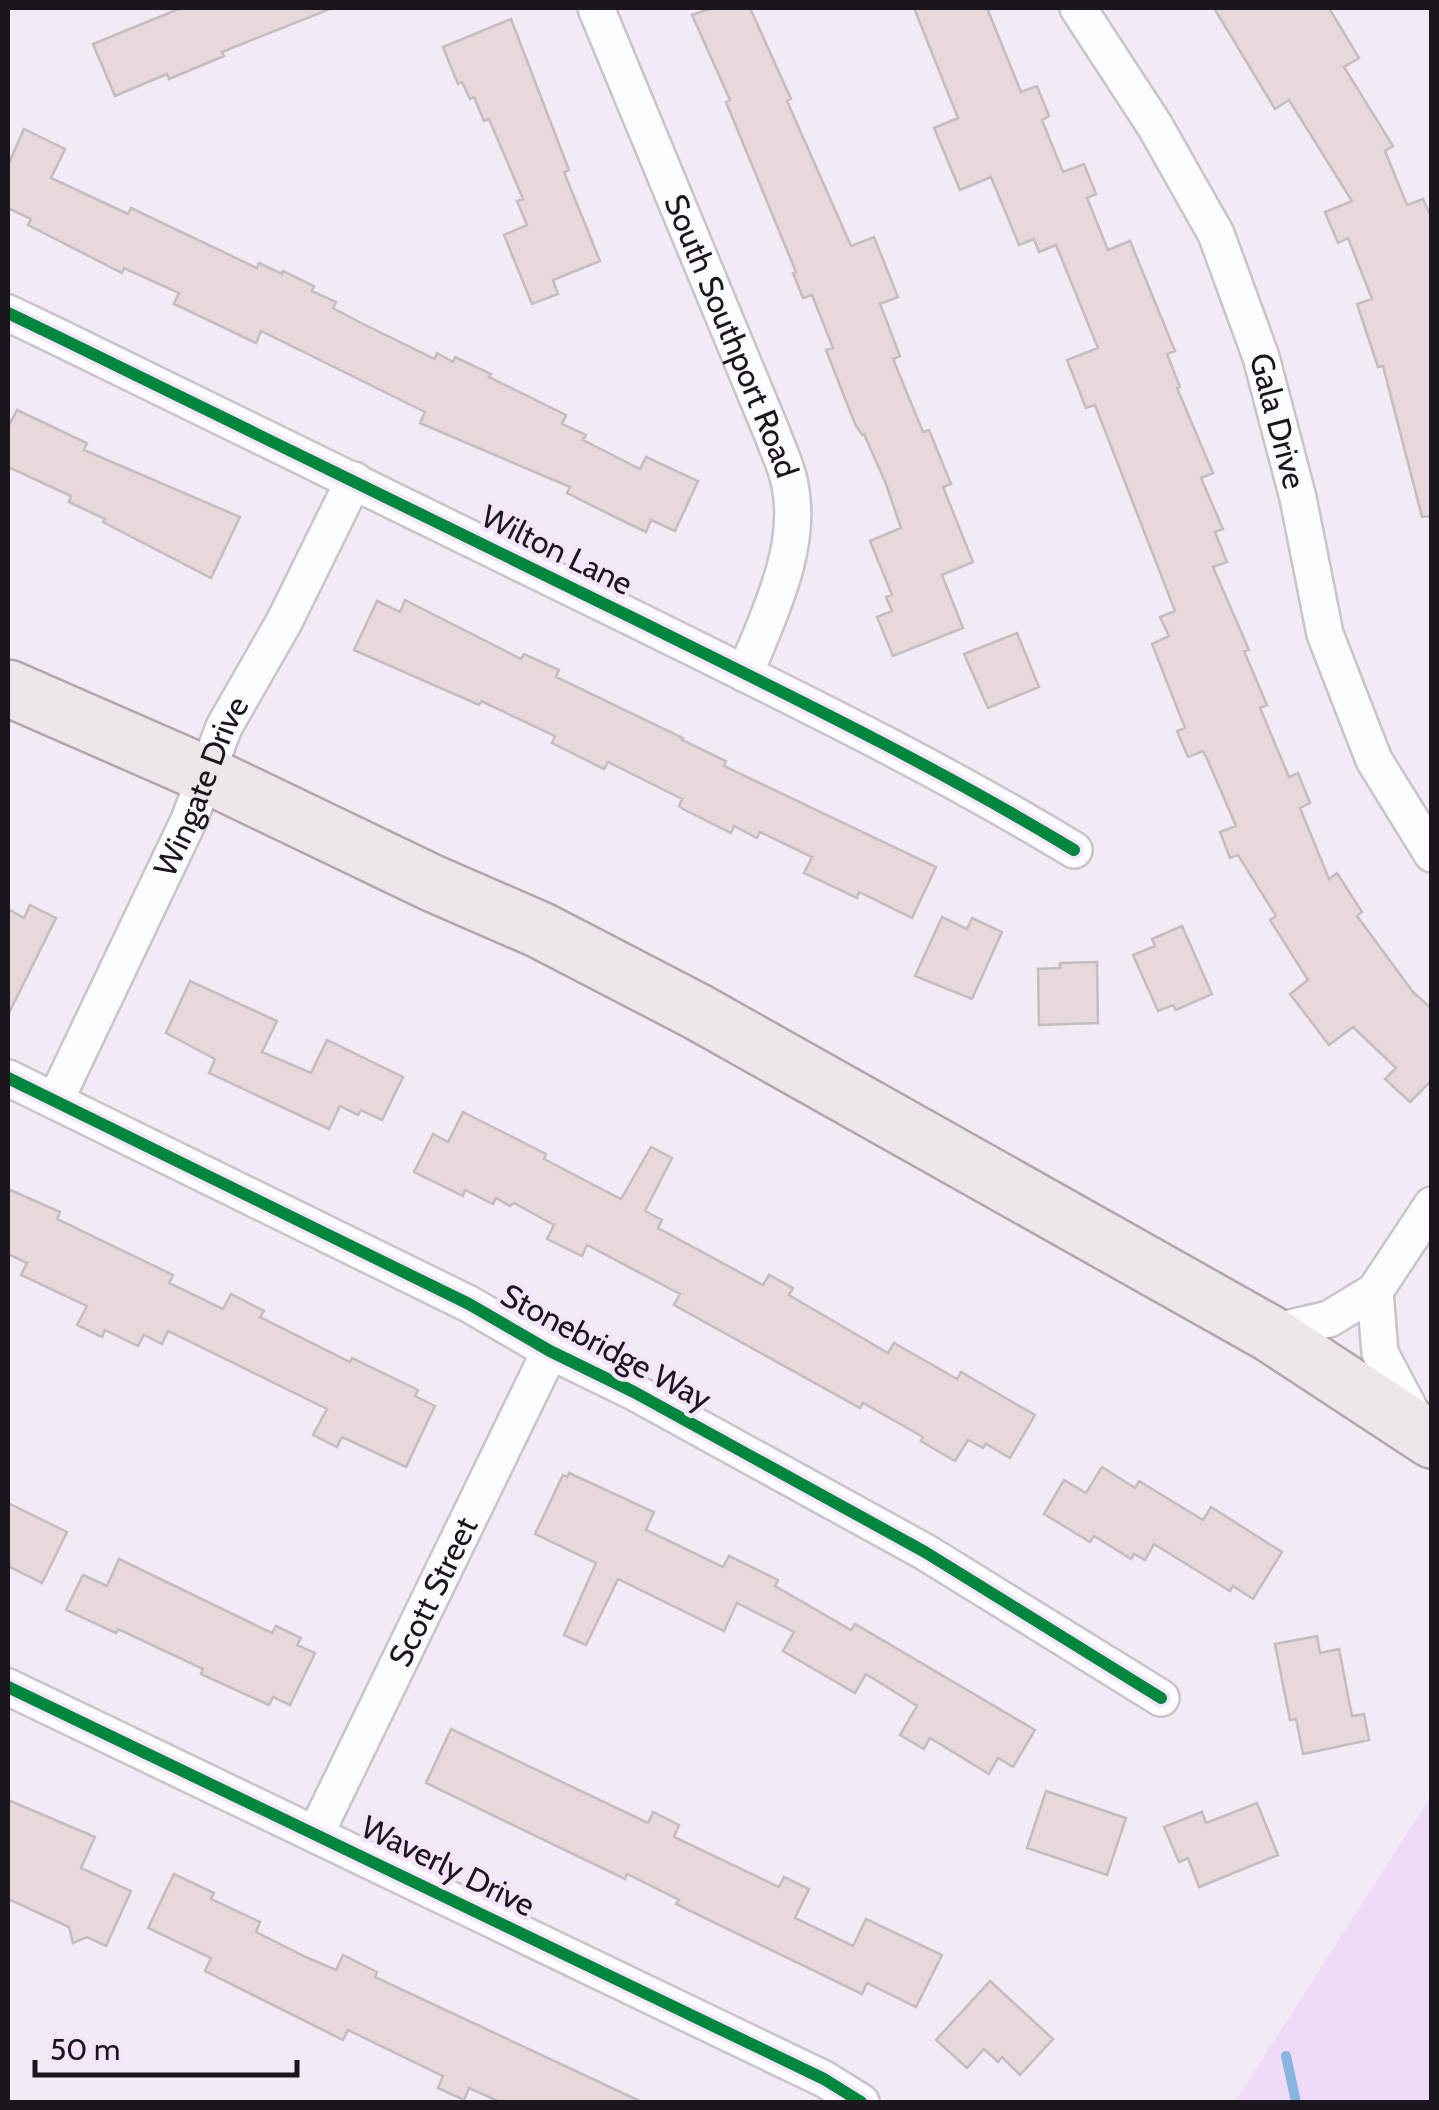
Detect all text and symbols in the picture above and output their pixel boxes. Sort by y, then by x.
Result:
street label: South Southport Road [656,188,807,482]
street label: Gala Drive [1242,349,1315,493]
street label: Wilton Lane [475,496,639,603]
street label: Wingate Drive [145,689,257,882]
street label: Stonebridge Way [494,1275,718,1418]
street label: Scott Street [380,1510,485,1673]
street label: Waverly Drive [355,1807,541,1924]
scale bar [35,2015,298,2077]
text: 50 m [50,2031,120,2068]

